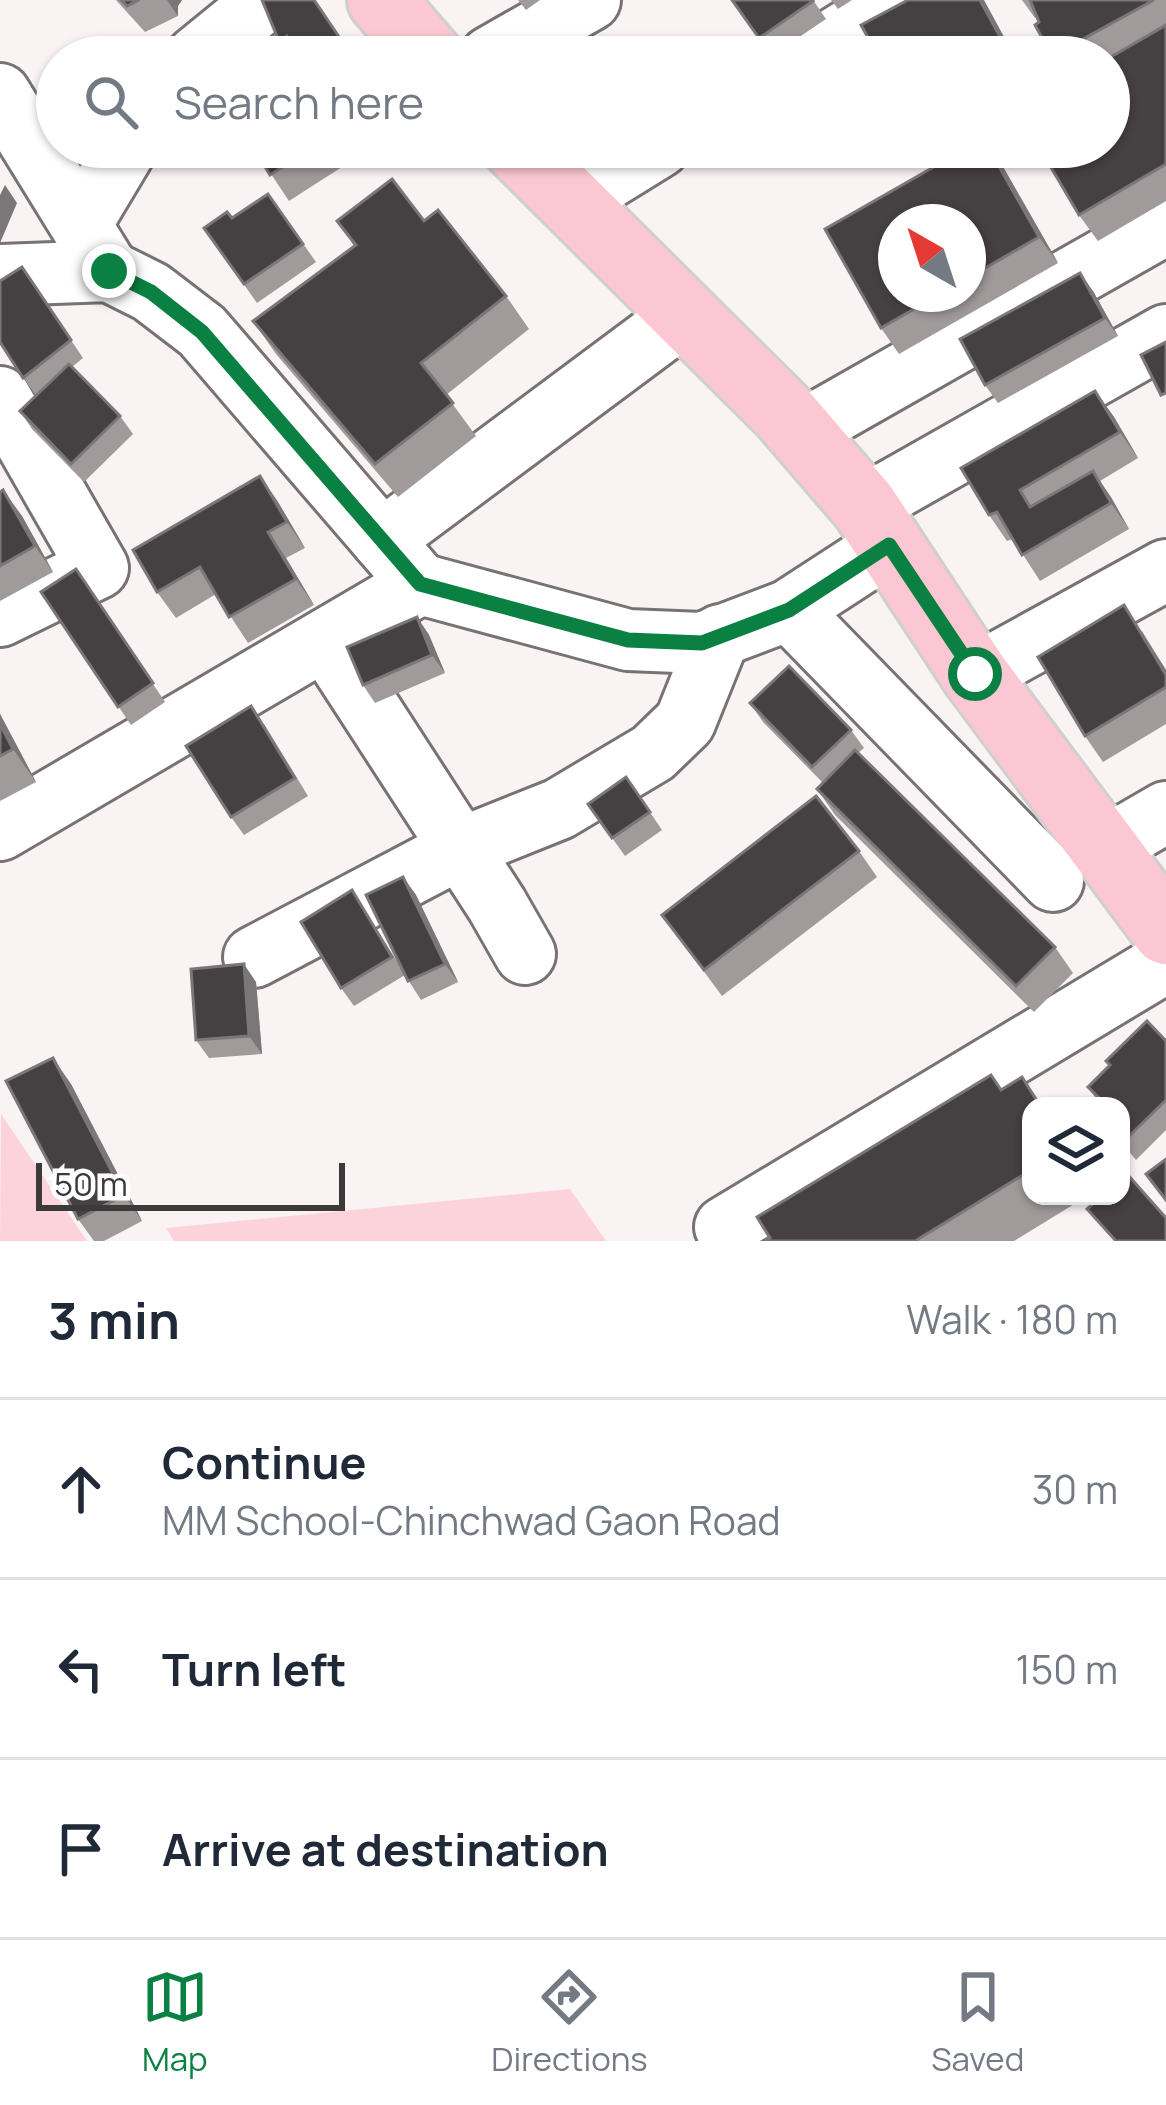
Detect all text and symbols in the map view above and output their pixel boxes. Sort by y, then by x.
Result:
search box [36,36,1130,168]
icon: search [78,69,144,135]
text: Search here [174,71,424,133]
north arrow [878,204,986,312]
route end [82,244,136,298]
route start [948,647,1002,701]
map controls [1022,1097,1130,1205]
button: layers [1022,1097,1130,1205]
scale bar [36,1157,345,1210]
text: 50 m [54,1161,128,1206]
text: 3 min [48,1285,180,1354]
text: Walk · 180 m [906,1292,1118,1346]
text: Continue [162,1431,367,1493]
icon: ahead [48,1456,114,1522]
text: 30 m [1032,1462,1118,1516]
text: MM School-Chinchwad Gaon Road [162,1493,781,1547]
icon: left [48,1636,114,1702]
text: Turn left [162,1638,347,1700]
text: 150 m [1016,1642,1118,1696]
icon: arrive [48,1816,114,1882]
text: Arrive at destination [162,1818,609,1880]
tab: Map [142,1964,208,2081]
tab: Directions [491,1964,648,2081]
tab: Saved [931,1964,1024,2081]

